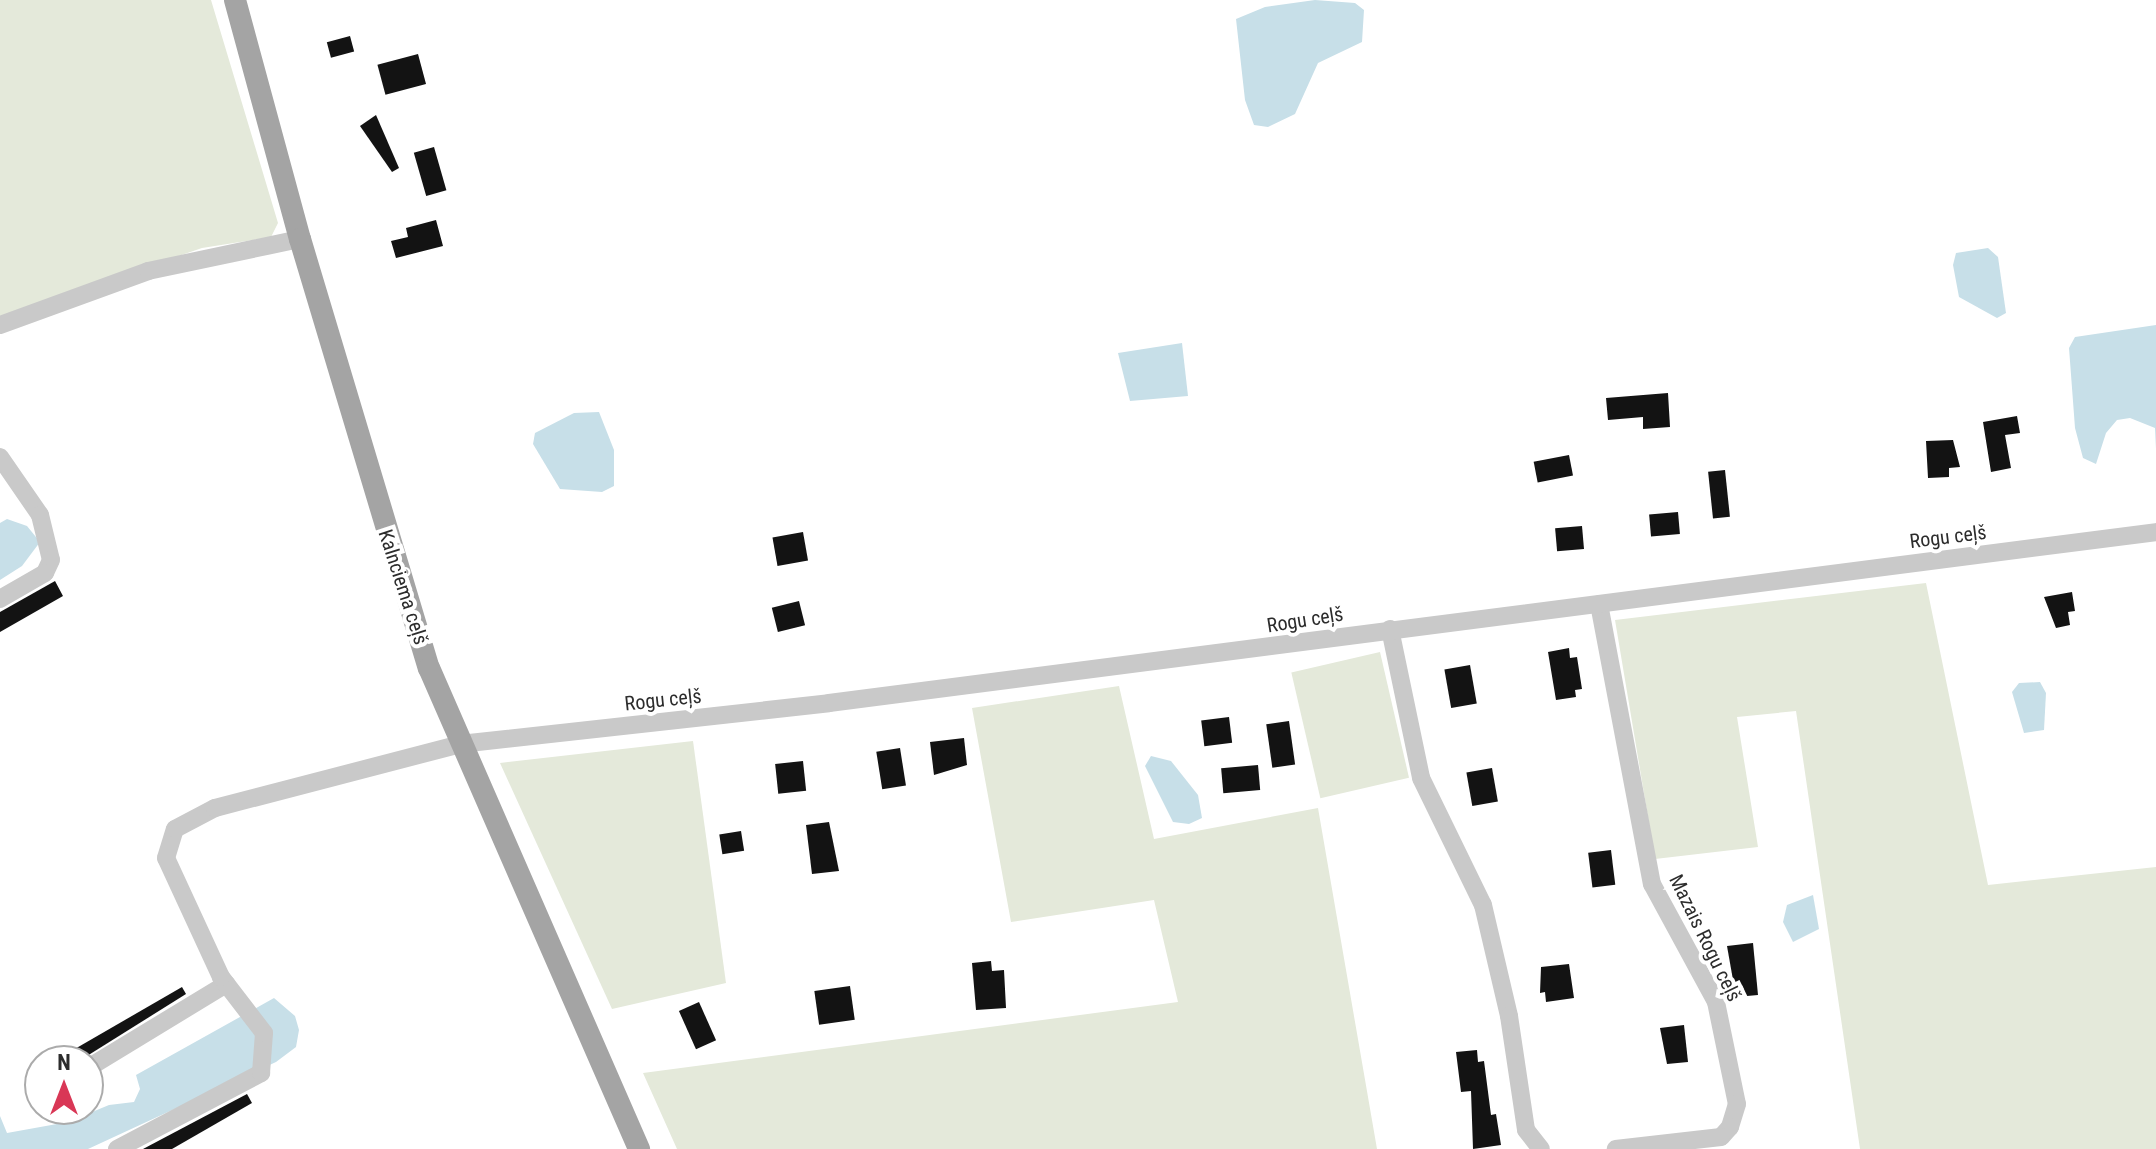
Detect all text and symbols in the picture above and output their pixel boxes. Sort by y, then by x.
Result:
street label: Rogu ceļš [1908,520,1988,554]
street label: Kalnciema ceļš [373,526,433,648]
street label: Rogu ceļš [1265,602,1345,638]
street label: Rogu ceļš [623,684,703,716]
street label: Mazais Rogu ceļš [1664,871,1746,1005]
north arrow [24,1045,104,1125]
text: N [57,1050,71,1075]

